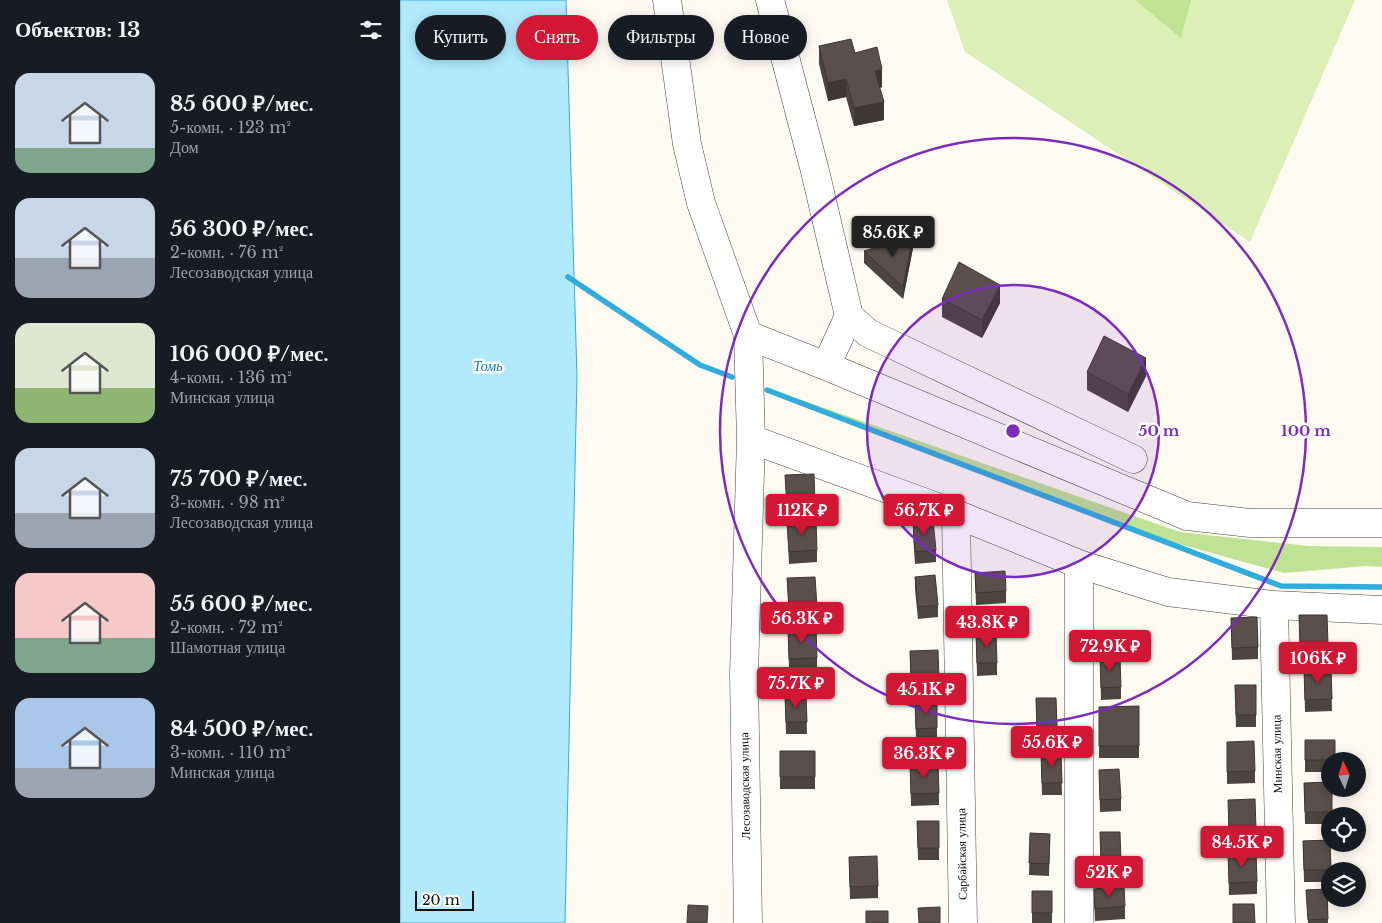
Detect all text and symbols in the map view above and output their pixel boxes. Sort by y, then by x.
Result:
chip: Купить [415,15,506,60]
chip: Снять [516,15,598,60]
chip: Фильтры [608,15,714,60]
chip: Новое [724,15,807,60]
icon: filters [357,16,385,44]
text: Объектов: 13 [15,17,140,43]
text: 85 600 ₽/мес. [170,91,314,117]
icon: home [55,93,115,153]
text: 5-комн. · 123 m² [170,117,291,137]
text: Дом [170,137,199,157]
text: 56 300 ₽/мес. [170,216,314,242]
pin: 85.6K ₽ [847,216,939,258]
icon: home [55,218,115,278]
text: 85.6K ₽ [863,222,923,242]
text: 2-комн. · 76 m² [170,242,283,262]
text: Лесозаводская улица [170,262,313,282]
text: 106 000 ₽/мес. [170,341,329,367]
icon: home [55,343,115,403]
water label: Томь [473,357,503,375]
text: 4-комн. · 136 m² [170,367,292,387]
text: Минская улица [170,387,275,407]
text: 50 m [1139,421,1180,440]
text: 100 m [1281,421,1331,440]
centre of rings [1004,422,1022,440]
text: 75 700 ₽/мес. [170,466,308,492]
icon: home [55,468,115,528]
text: 3-комн. · 98 m² [170,492,285,512]
pin: 112K ₽ [761,494,843,536]
pin: 56.7K ₽ [878,494,970,536]
text: 112K ₽ [777,500,827,520]
text: 56.7K ₽ [895,500,953,520]
text: Лесозаводская улица [170,512,313,532]
text: 55 600 ₽/мес. [170,591,313,617]
icon: home [55,593,115,653]
pin: 56.3K ₽ [756,602,848,644]
pin: 43.8K ₽ [941,606,1033,648]
text: 56.3K ₽ [771,608,833,628]
text: 43.8K ₽ [956,612,1018,632]
text: 2-комн. · 72 m² [170,617,283,637]
pin: 72.9K ₽ [1064,630,1156,672]
text: 72.9K ₽ [1080,636,1140,656]
text: Шамотная улица [170,637,285,657]
pin: 106K ₽ [1277,642,1359,684]
text: 106K ₽ [1290,648,1346,668]
pin: 75.7K ₽ [750,666,842,709]
pin: 45.1K ₽ [880,672,972,715]
text: 75.7K ₽ [768,673,824,693]
text: 45.1K ₽ [897,679,955,699]
street label: Минская улица [1268,714,1285,793]
text: 84 500 ₽/мес. [170,716,314,742]
icon: home [55,718,115,778]
pin: 55.6K ₽ [1006,726,1098,768]
street label: Лесозаводская улица [736,732,753,840]
text: 55.6K ₽ [1022,732,1082,752]
pin: 36.3K ₽ [878,736,970,779]
text: 3-комн. · 110 m² [170,742,291,762]
text: 36.3K ₽ [893,743,955,763]
north arrow [1321,752,1366,798]
map controls [1321,752,1366,907]
text: Минская улица [170,762,275,782]
street label: Сарбайская улица [953,807,970,900]
button: locate [1321,807,1366,852]
pin: 84.5K ₽ [1196,826,1288,868]
text: 84.5K ₽ [1212,832,1272,852]
pin: 52K ₽ [1074,856,1144,898]
text: 52K ₽ [1086,862,1132,882]
button: layers [1321,862,1366,907]
scale bar [415,888,474,911]
text: 20 m [422,891,460,909]

